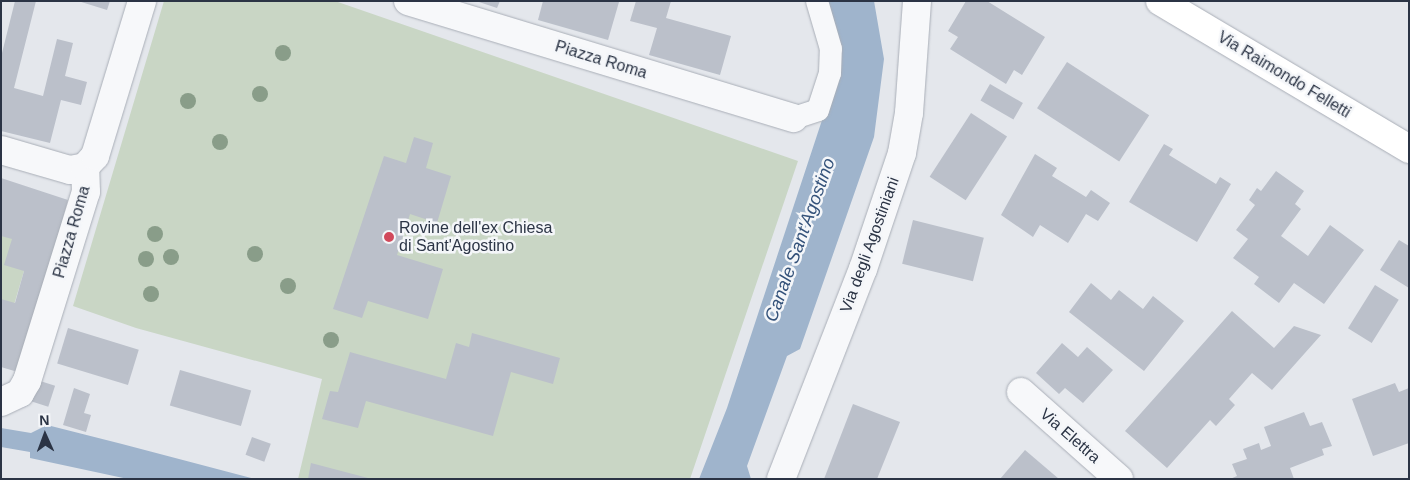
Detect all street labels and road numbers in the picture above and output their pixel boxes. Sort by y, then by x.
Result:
street label: Via Raimondo Felletti [1214,28,1354,122]
street label: Piazza Roma [553,37,649,83]
street label: Via degli Agostiniani [836,174,904,316]
street label: Piazza Roma [50,184,94,280]
street label: Via Elettra [1036,405,1104,467]

